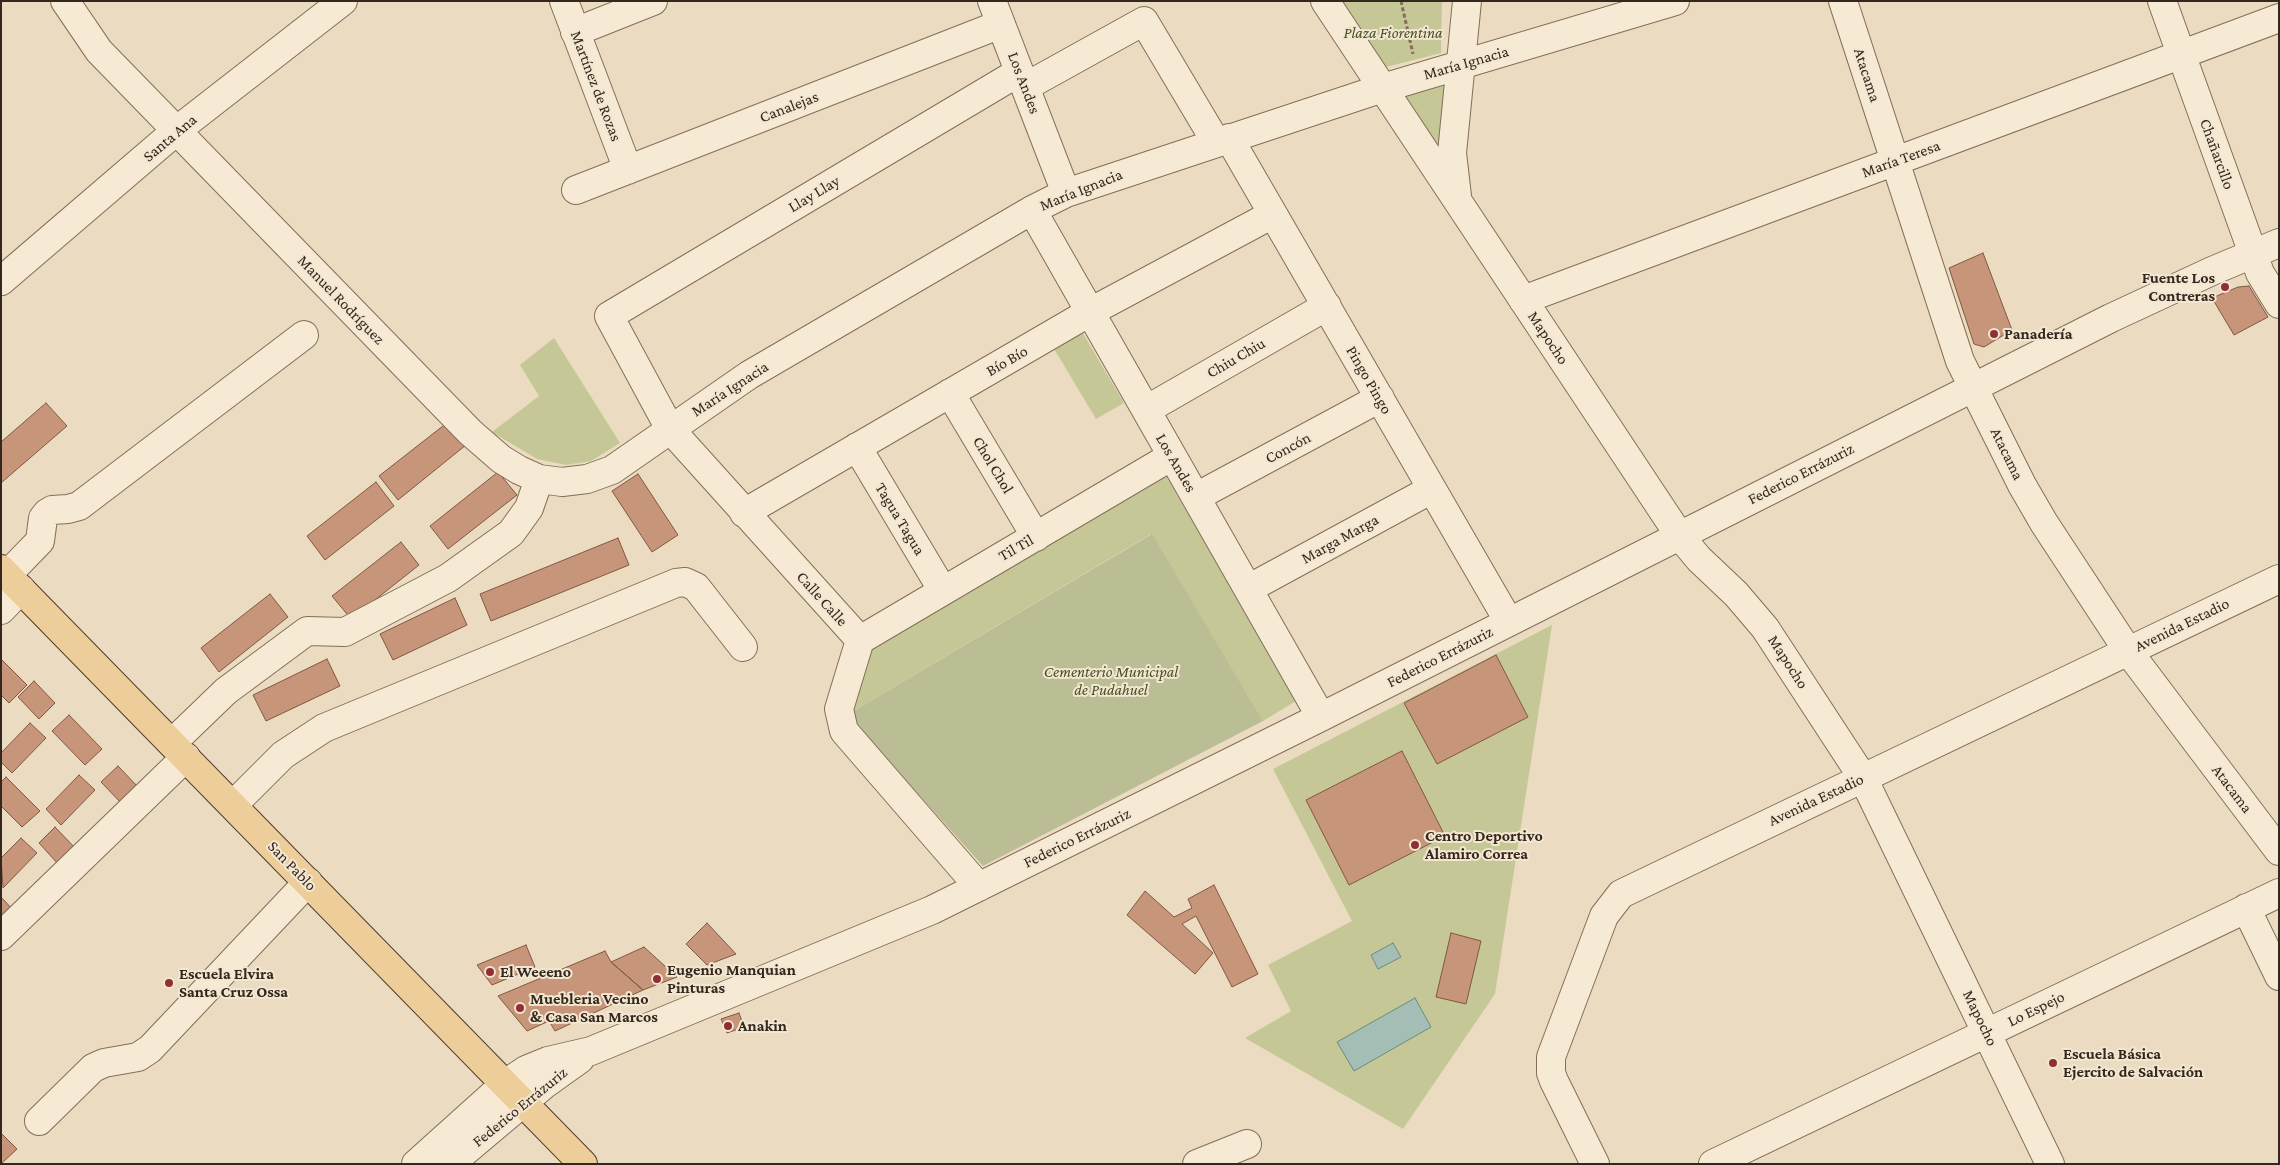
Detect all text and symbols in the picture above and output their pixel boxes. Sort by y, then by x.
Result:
park label: Plaza Fiorentina [1343,23,1443,43]
street label: Martínez de Rozas [566,28,626,144]
street label: María Ignacia [1421,42,1511,84]
street label: Atacama [1849,45,1885,105]
street label: Los Andes [1003,49,1045,117]
street label: Canalejas [757,87,821,127]
street label: Santa Ana [139,110,201,166]
street label: Chañarcillo [2195,116,2239,192]
street label: María Teresa [1859,136,1943,182]
street label: María Ignacia [1037,165,1125,215]
street label: Llay Llay [785,171,843,217]
street label: Manuel Rodríguez [293,251,389,349]
place label: Fuente Los Contreras [2142,268,2215,306]
marker: Fuente Los Contreras [2219,281,2231,293]
street label: Mapocho [1523,308,1573,368]
place label: Panadería [2004,324,2072,344]
marker: Panadería [1988,328,2000,340]
street label: Chiu Chiu [1203,334,1269,382]
street label: Bío Bío [983,341,1031,381]
street label: Pingo Pingo [1342,342,1396,418]
street label: María Ignacia [688,357,772,421]
street label: Atacama [1986,425,2028,483]
street label: Concón [1262,428,1314,468]
street label: Los Andes [1152,430,1200,496]
street label: Chol Chol [968,433,1018,497]
street label: Federico Errázuriz [1745,439,1857,509]
street label: Tagua Tagua [871,479,929,559]
street label: Marga Marga [1298,510,1382,568]
street label: Til Til [995,530,1037,566]
street label: Calle Calle [792,568,852,630]
street label: Avenida Estadio [2132,594,2232,656]
street label: Federico Errázuriz [1384,622,1496,692]
street label: Mapocho [1764,632,1812,692]
park label: Cementerio Municipal de Pudahuel [1044,662,1178,700]
street label: Atacama [2208,761,2256,817]
street label: Avenida Estadio [1765,770,1867,830]
street label: Federico Errázuriz [1020,804,1134,872]
place label: Centro Deportivo Alamiro Correa [1425,826,1543,864]
street label: San Pablo [264,837,320,895]
marker: Centro Deportivo Alamiro Correa [1409,839,1421,851]
place label: Eugenio Manquian Pinturas [667,960,796,998]
place label: El Weeeno [500,962,571,982]
place label: Escuela Elvira Santa Cruz Ossa [179,964,288,1002]
marker: El Weeeno [484,966,496,978]
marker: Eugenio Manquian Pinturas [651,973,663,985]
marker: Escuela Elvira Santa Cruz Ossa [163,977,175,989]
street label: Mapocho [1958,987,2002,1049]
street label: Lo Espejo [2004,987,2068,1031]
place label: Muebleria Vecino & Casa San Marcos [530,989,658,1027]
marker: Muebleria Vecino & Casa San Marcos [514,1002,526,1014]
place label: Anakin [738,1016,787,1036]
marker: Anakin [722,1020,734,1032]
place label: Escuela Básica Ejercito de Salvación [2063,1044,2203,1082]
marker: Escuela Básica Ejercito de Salvación [2047,1057,2059,1069]
street label: Federico Errázuriz [469,1063,571,1151]

